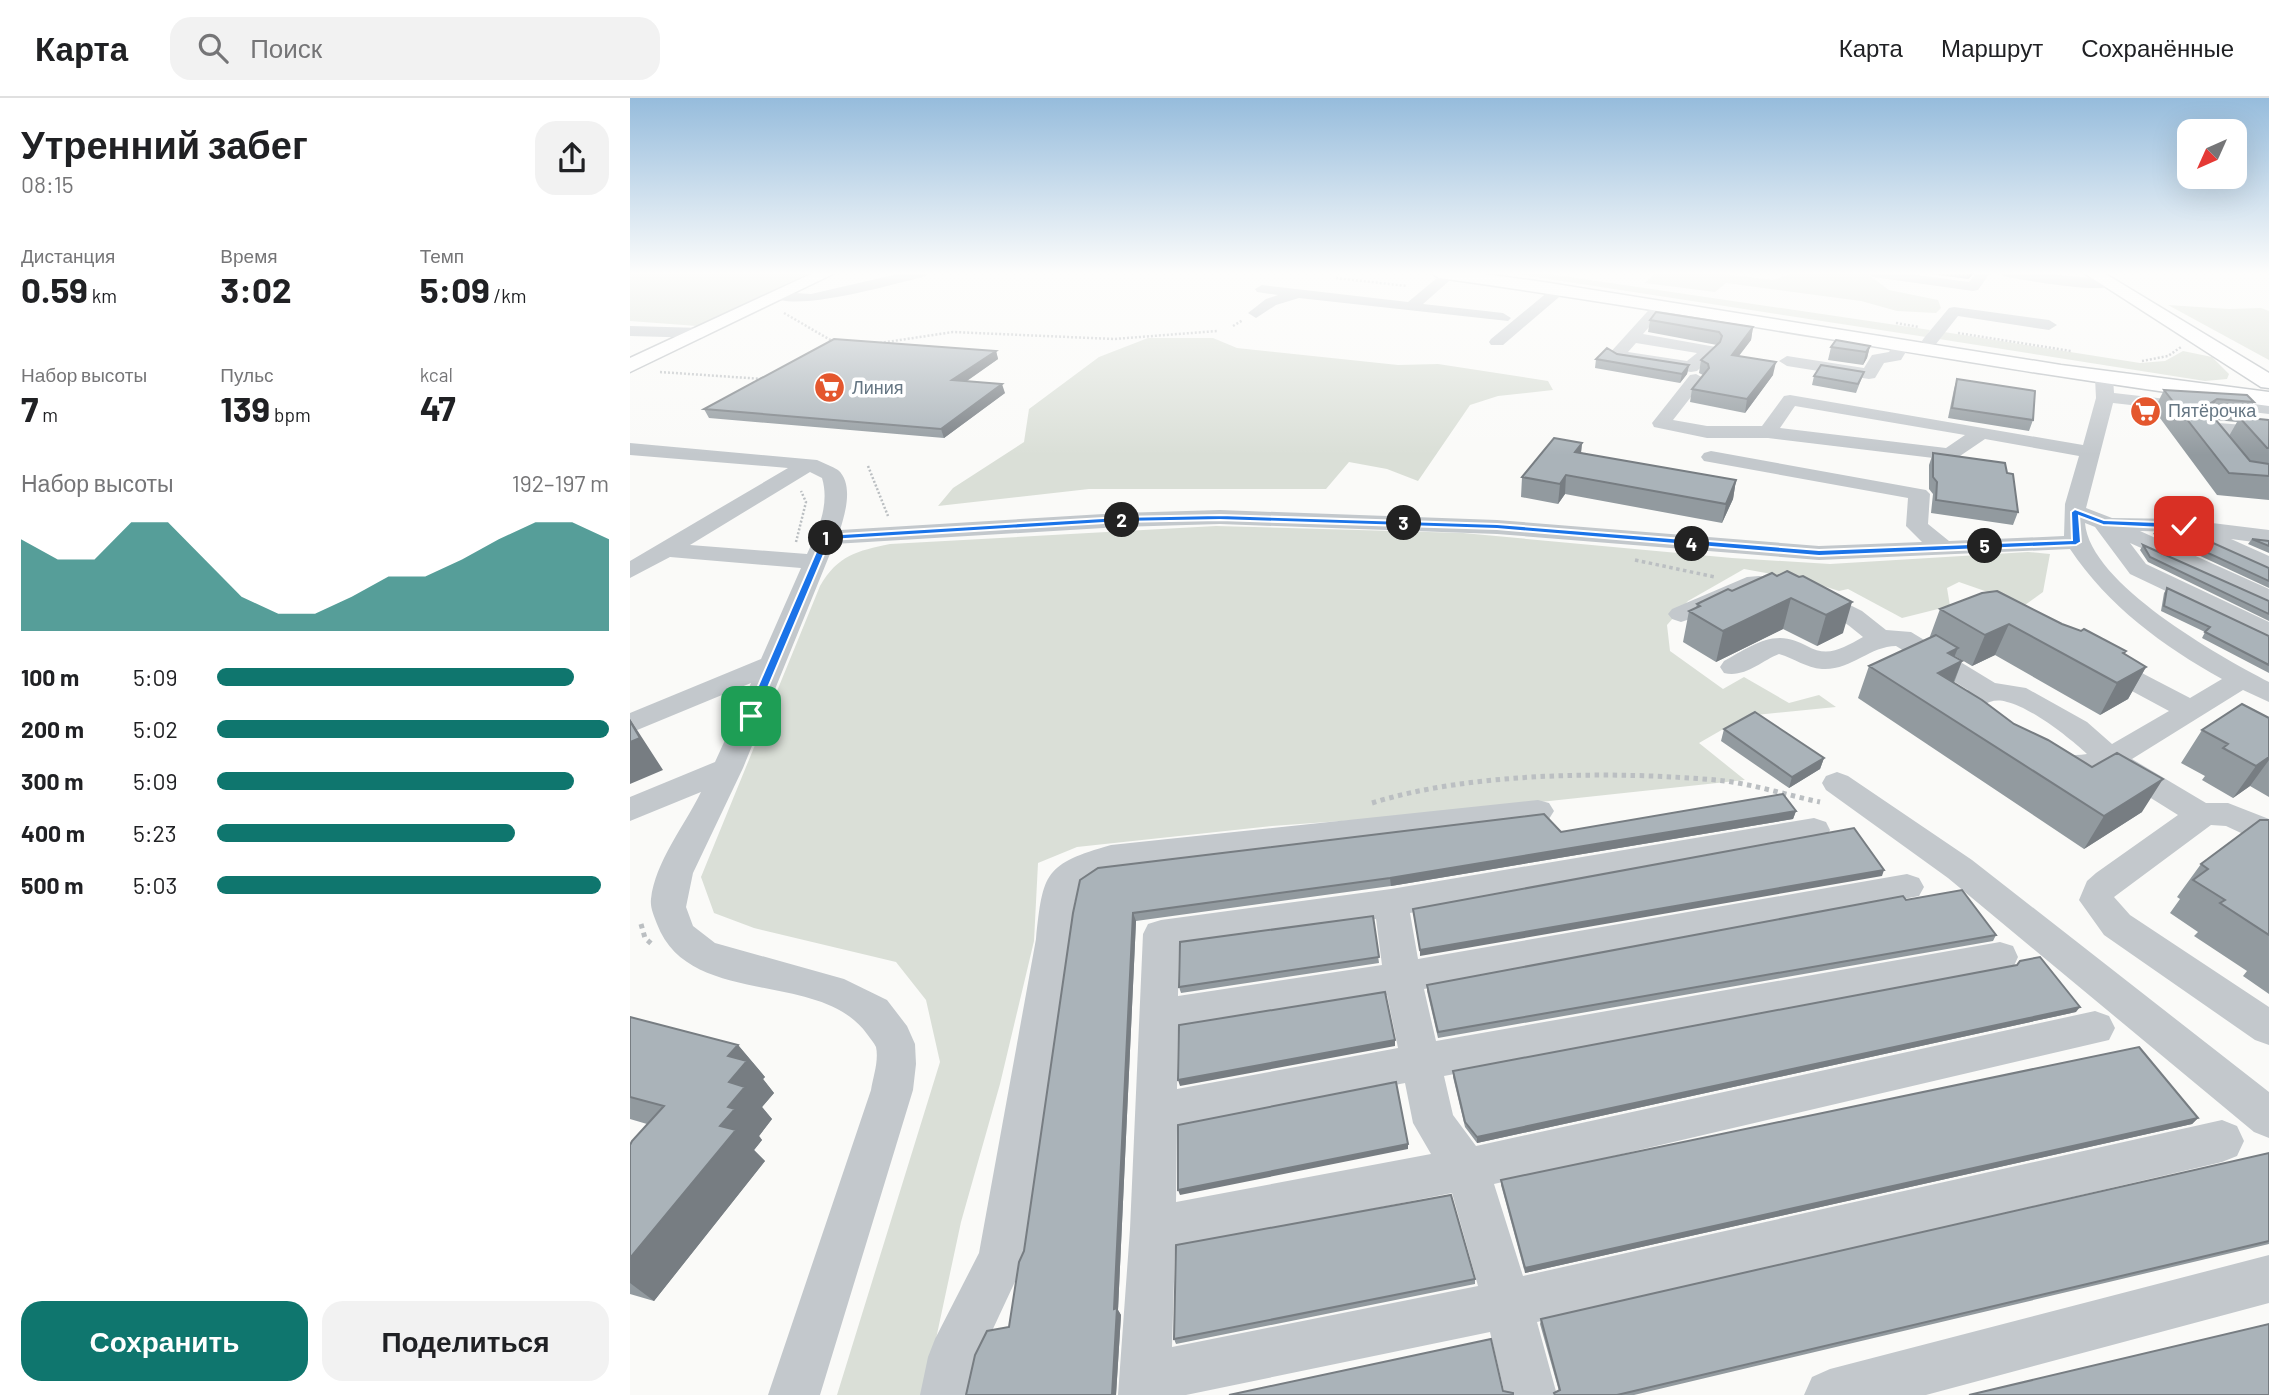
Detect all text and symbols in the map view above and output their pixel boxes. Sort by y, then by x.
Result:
search box [170,17,660,80]
text: Карта [35,28,128,68]
icon: search [194,29,232,67]
text: Поиск [250,32,322,63]
text: Карта [1839,33,1903,62]
text: Маршрут [1941,33,2043,62]
text: Сохранённые [2081,33,2234,62]
north arrow [2177,119,2247,189]
map controls [2177,119,2247,189]
text: Утренний забег [21,121,308,167]
button: share [535,121,609,195]
text: 08:15 [21,170,74,198]
text: Дистанция [21,244,115,267]
text: Время [220,244,278,267]
text: Темп [420,244,464,267]
text: 0.59 [21,268,88,310]
text: 3:02 [220,268,292,310]
text: 5:09 [420,268,490,310]
text: km [88,284,117,307]
text: /km [490,284,526,307]
text: Набор высоты [21,363,147,386]
text: Пульс [220,363,274,386]
text: kcal [420,363,453,386]
supermarket icon: Линия [812,371,846,405]
place label: Линия [852,376,904,398]
text: 47 [420,386,456,428]
text: 7 [21,387,38,429]
text: 139 [220,387,270,429]
supermarket icon: Пятёрочка [2128,394,2162,428]
place label: Пятёрочка [2168,399,2257,421]
text: m [38,403,58,426]
text: bpm [270,403,311,426]
text: Набор высоты [21,469,174,497]
text: 192–197 m [512,469,609,497]
pin [2154,496,2214,556]
pin: 2 [1105,502,1140,538]
pin: 3 [1386,506,1422,540]
icon: check [2165,507,2203,545]
text: 2 [1116,508,1127,531]
text: 3 [1398,511,1409,534]
pin: 1 [808,520,844,556]
text: 1 [822,526,829,549]
pin: 4 [1674,526,1710,562]
pin: 5 [1968,528,2002,564]
text: 4 [1686,532,1697,555]
text: 5 [1979,534,1990,557]
text: 100 m [21,663,79,691]
text: 5:09 [133,663,178,691]
pin [721,686,781,746]
icon: arrive [732,697,770,735]
text: 200 m [21,715,84,743]
text: 5:02 [133,715,178,743]
text: 300 m [21,767,83,795]
text: 5:09 [133,767,178,795]
text: 400 m [21,819,85,847]
text: 5:23 [133,819,177,847]
text: 500 m [21,871,83,899]
text: 5:03 [133,871,177,899]
button: Сохранить [21,1301,308,1381]
button: Поделиться [322,1301,609,1381]

